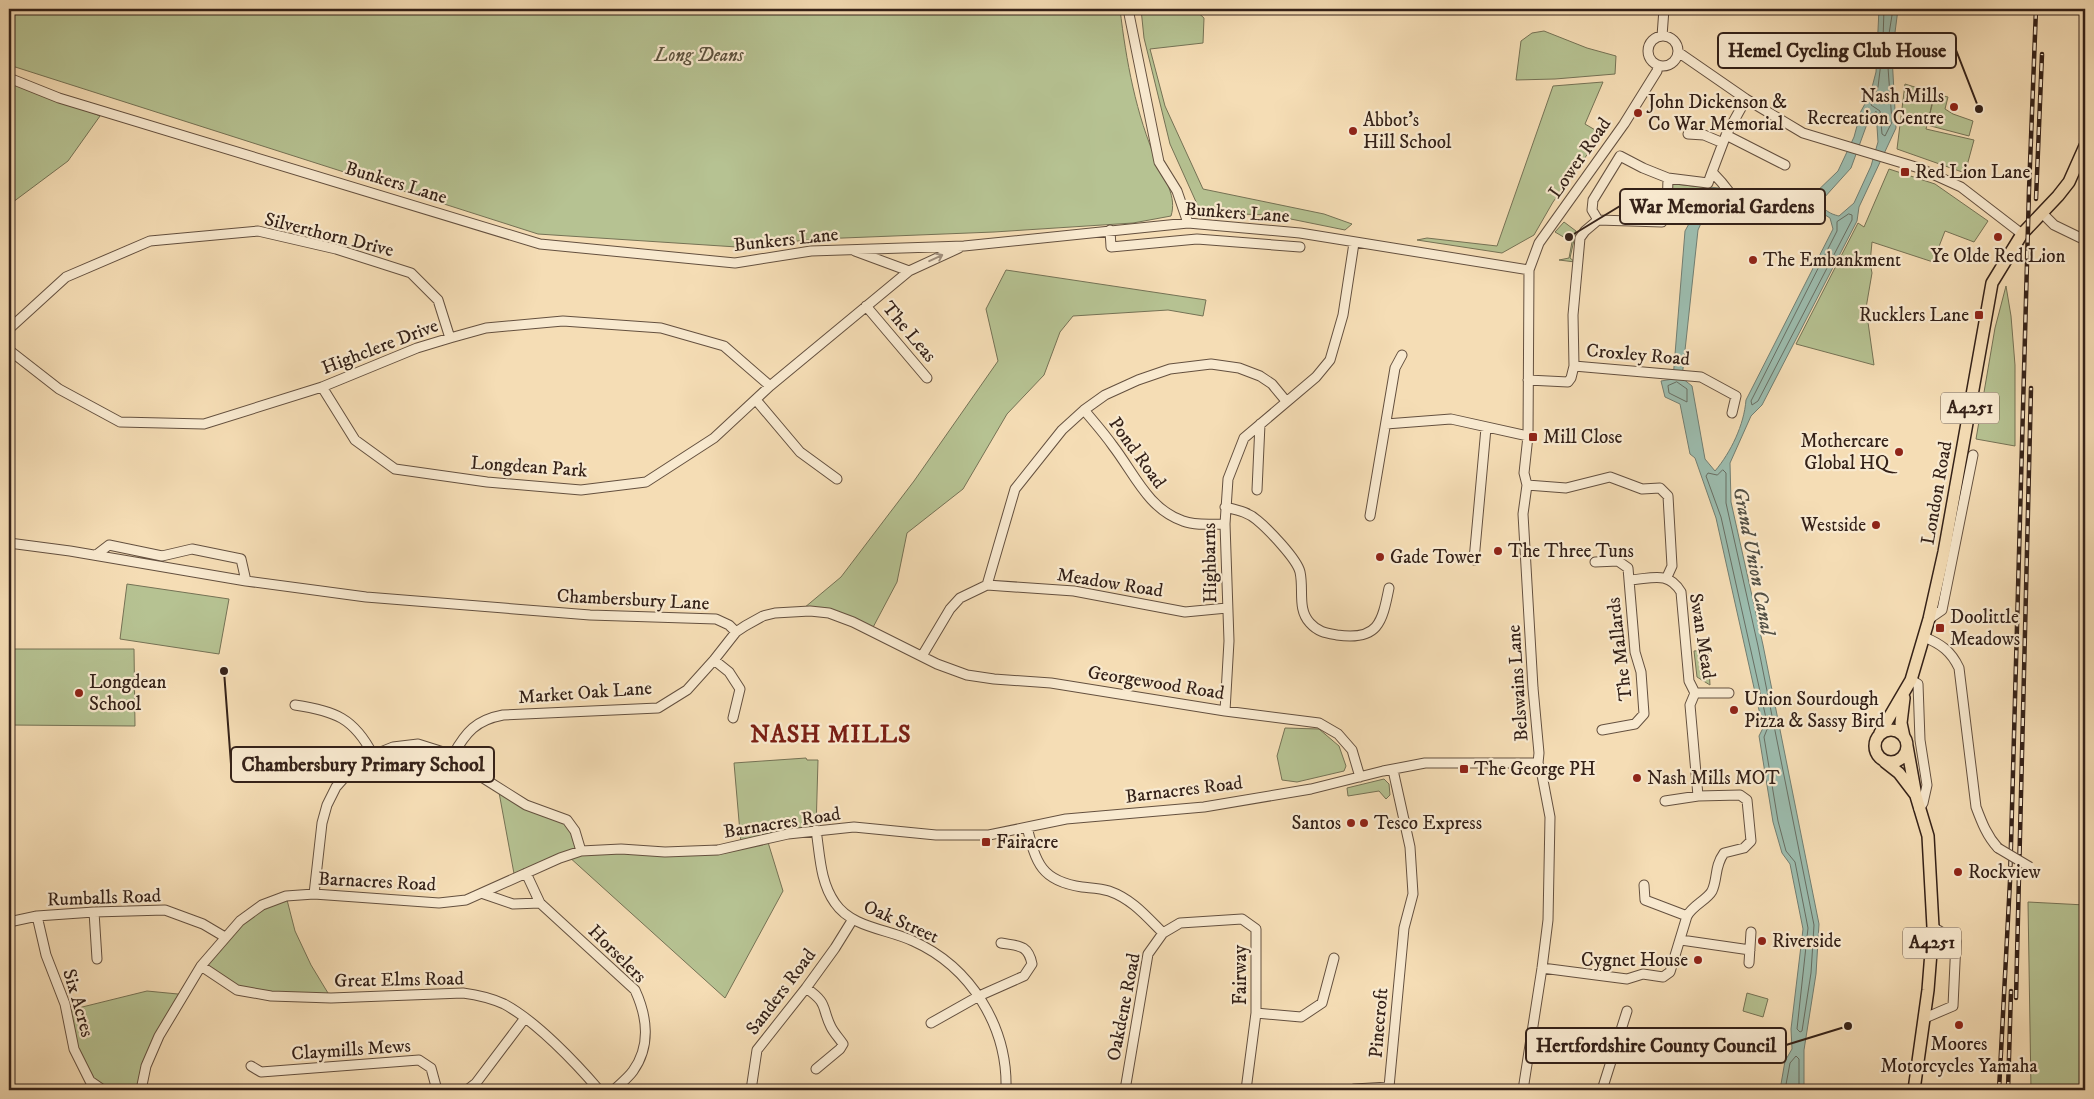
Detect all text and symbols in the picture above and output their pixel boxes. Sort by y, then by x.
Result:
callout: Hemel Cycling Club House [1718,33,1956,68]
text: Hemel Cycling Club House [1728,39,1947,64]
park label: Long Deans [653,44,745,67]
place label: Nash Mills Recreation Centre [1807,85,1944,130]
place label: John Dickenson & Co War Memorial [1646,91,1787,136]
marker: Nash Mills Recreation Centre [1948,101,1960,113]
marker: John Dickenson & Co War Memorial [1632,107,1644,119]
place label: Abbot's Hill School [1363,109,1452,154]
street label: Lower Road [1544,113,1617,203]
marker: Abbot's Hill School [1347,125,1359,137]
street label: Bunkers Lane [342,157,450,209]
place label: Red Lion Lane [1915,161,2030,184]
marker: Red Lion Lane [1899,166,1911,178]
callout: War Memorial Gardens [1620,189,1825,224]
text: War Memorial Gardens [1629,195,1815,220]
street label: Bunkers Lane [1184,198,1290,228]
street label: Silverthorn Drive [262,208,396,262]
street label: Bunkers Lane [732,223,840,257]
marker: Ye Olde Red Lion [1992,231,2004,243]
place label: Ye Olde Red Lion [1931,245,2066,268]
place label: The Embankment [1763,249,1901,272]
one-way arrow [928,253,943,263]
marker: The Embankment [1747,254,1759,266]
street label: The Leas [877,297,941,367]
place label: Rucklers Lane [1859,304,1969,327]
marker: Rucklers Lane [1973,309,1985,321]
street label: Highclere Drive [318,314,442,380]
street label: Croxley Road [1585,339,1691,371]
road number: A4251 [1941,392,1999,423]
street label: Pond Road [1103,413,1171,494]
place label: Mill Close [1543,426,1623,449]
place label: Mothercare Global HQ [1801,430,1898,475]
marker: Mill Close [1527,431,1539,443]
street label: London Road [1917,439,1958,547]
marker: Mothercare Global HQ [1893,446,1905,458]
street label: Longdean Park [470,451,589,483]
water label: Grand Union Canal [1726,485,1780,639]
place label: Westside [1800,514,1866,537]
marker: Westside [1870,519,1882,531]
street label: Highbarns [1198,523,1222,603]
place label: The Three Tuns [1508,540,1634,563]
marker: The Three Tuns [1492,545,1504,557]
place label: Gade Tower [1390,546,1481,569]
marker: Gade Tower [1374,551,1386,563]
street label: Meadow Road [1055,563,1165,603]
street label: Chambersbury Lane [556,585,710,615]
street label: Swan Mead [1684,591,1720,681]
street label: The Mallards [1602,596,1638,702]
place label: Doolittle Meadows [1950,606,2020,651]
marker: Doolittle Meadows [1934,622,1946,634]
street label: Belswains Lane [1502,624,1534,742]
street label: Georgewood Road [1086,661,1226,705]
place label: Longdean School [89,671,167,716]
street label: Market Oak Lane [517,677,653,709]
marker: Longdean School [73,687,85,699]
place label: Union Sourdough Pizza & Sassy Bird [1744,688,1885,733]
marker: Union Sourdough Pizza & Sassy Bird [1728,704,1740,716]
district label: NASH MILLS [750,720,912,750]
callout: Chambersbury Primary School [231,747,494,782]
text: Chambersbury Primary School [241,753,486,778]
place label: The George PH [1474,758,1596,781]
marker: The George PH [1458,763,1470,775]
place label: Nash Mills MOT [1647,767,1780,790]
street label: Barnacres Road [1124,771,1244,809]
marker: Nash Mills MOT [1631,772,1643,784]
street label: Barnacres Road [722,802,843,844]
place label: Santos [1291,812,1341,835]
place label: Tesco Express [1374,812,1482,835]
marker: Santos [1345,817,1357,829]
marker: Tesco Express [1358,817,1370,829]
place label: Fairacre [996,831,1058,854]
marker: Fairacre [980,836,992,848]
place label: Rockview [1968,861,2041,884]
marker: Rockview [1952,866,1964,878]
street label: Barnacres Road [317,867,437,897]
street label: Rumballs Road [47,884,162,911]
street label: Oak Street [860,895,942,949]
street label: Horselers [583,920,651,988]
road number: A4251 [1903,928,1961,958]
place label: Riverside [1772,930,1842,953]
marker: Riverside [1756,935,1768,947]
street label: Sanders Road [741,944,821,1040]
street label: Fairway [1229,944,1252,1005]
place label: Cygnet House [1581,949,1688,972]
street label: Oakdene Road [1102,951,1146,1063]
marker: Cygnet House [1692,954,1704,966]
street label: Six Acres [57,966,99,1040]
street label: Great Elms Road [334,967,465,993]
street label: Pinecroft [1364,987,1394,1059]
marker: Moores Motorcycles Yamaha [1953,1019,1965,1031]
callout: Hertfordshire County Council [1526,1028,1786,1063]
place label: Moores Motorcycles Yamaha [1880,1033,2038,1078]
street label: Claymills Mews [290,1034,412,1066]
text: Hertfordshire County Council [1536,1034,1777,1059]

